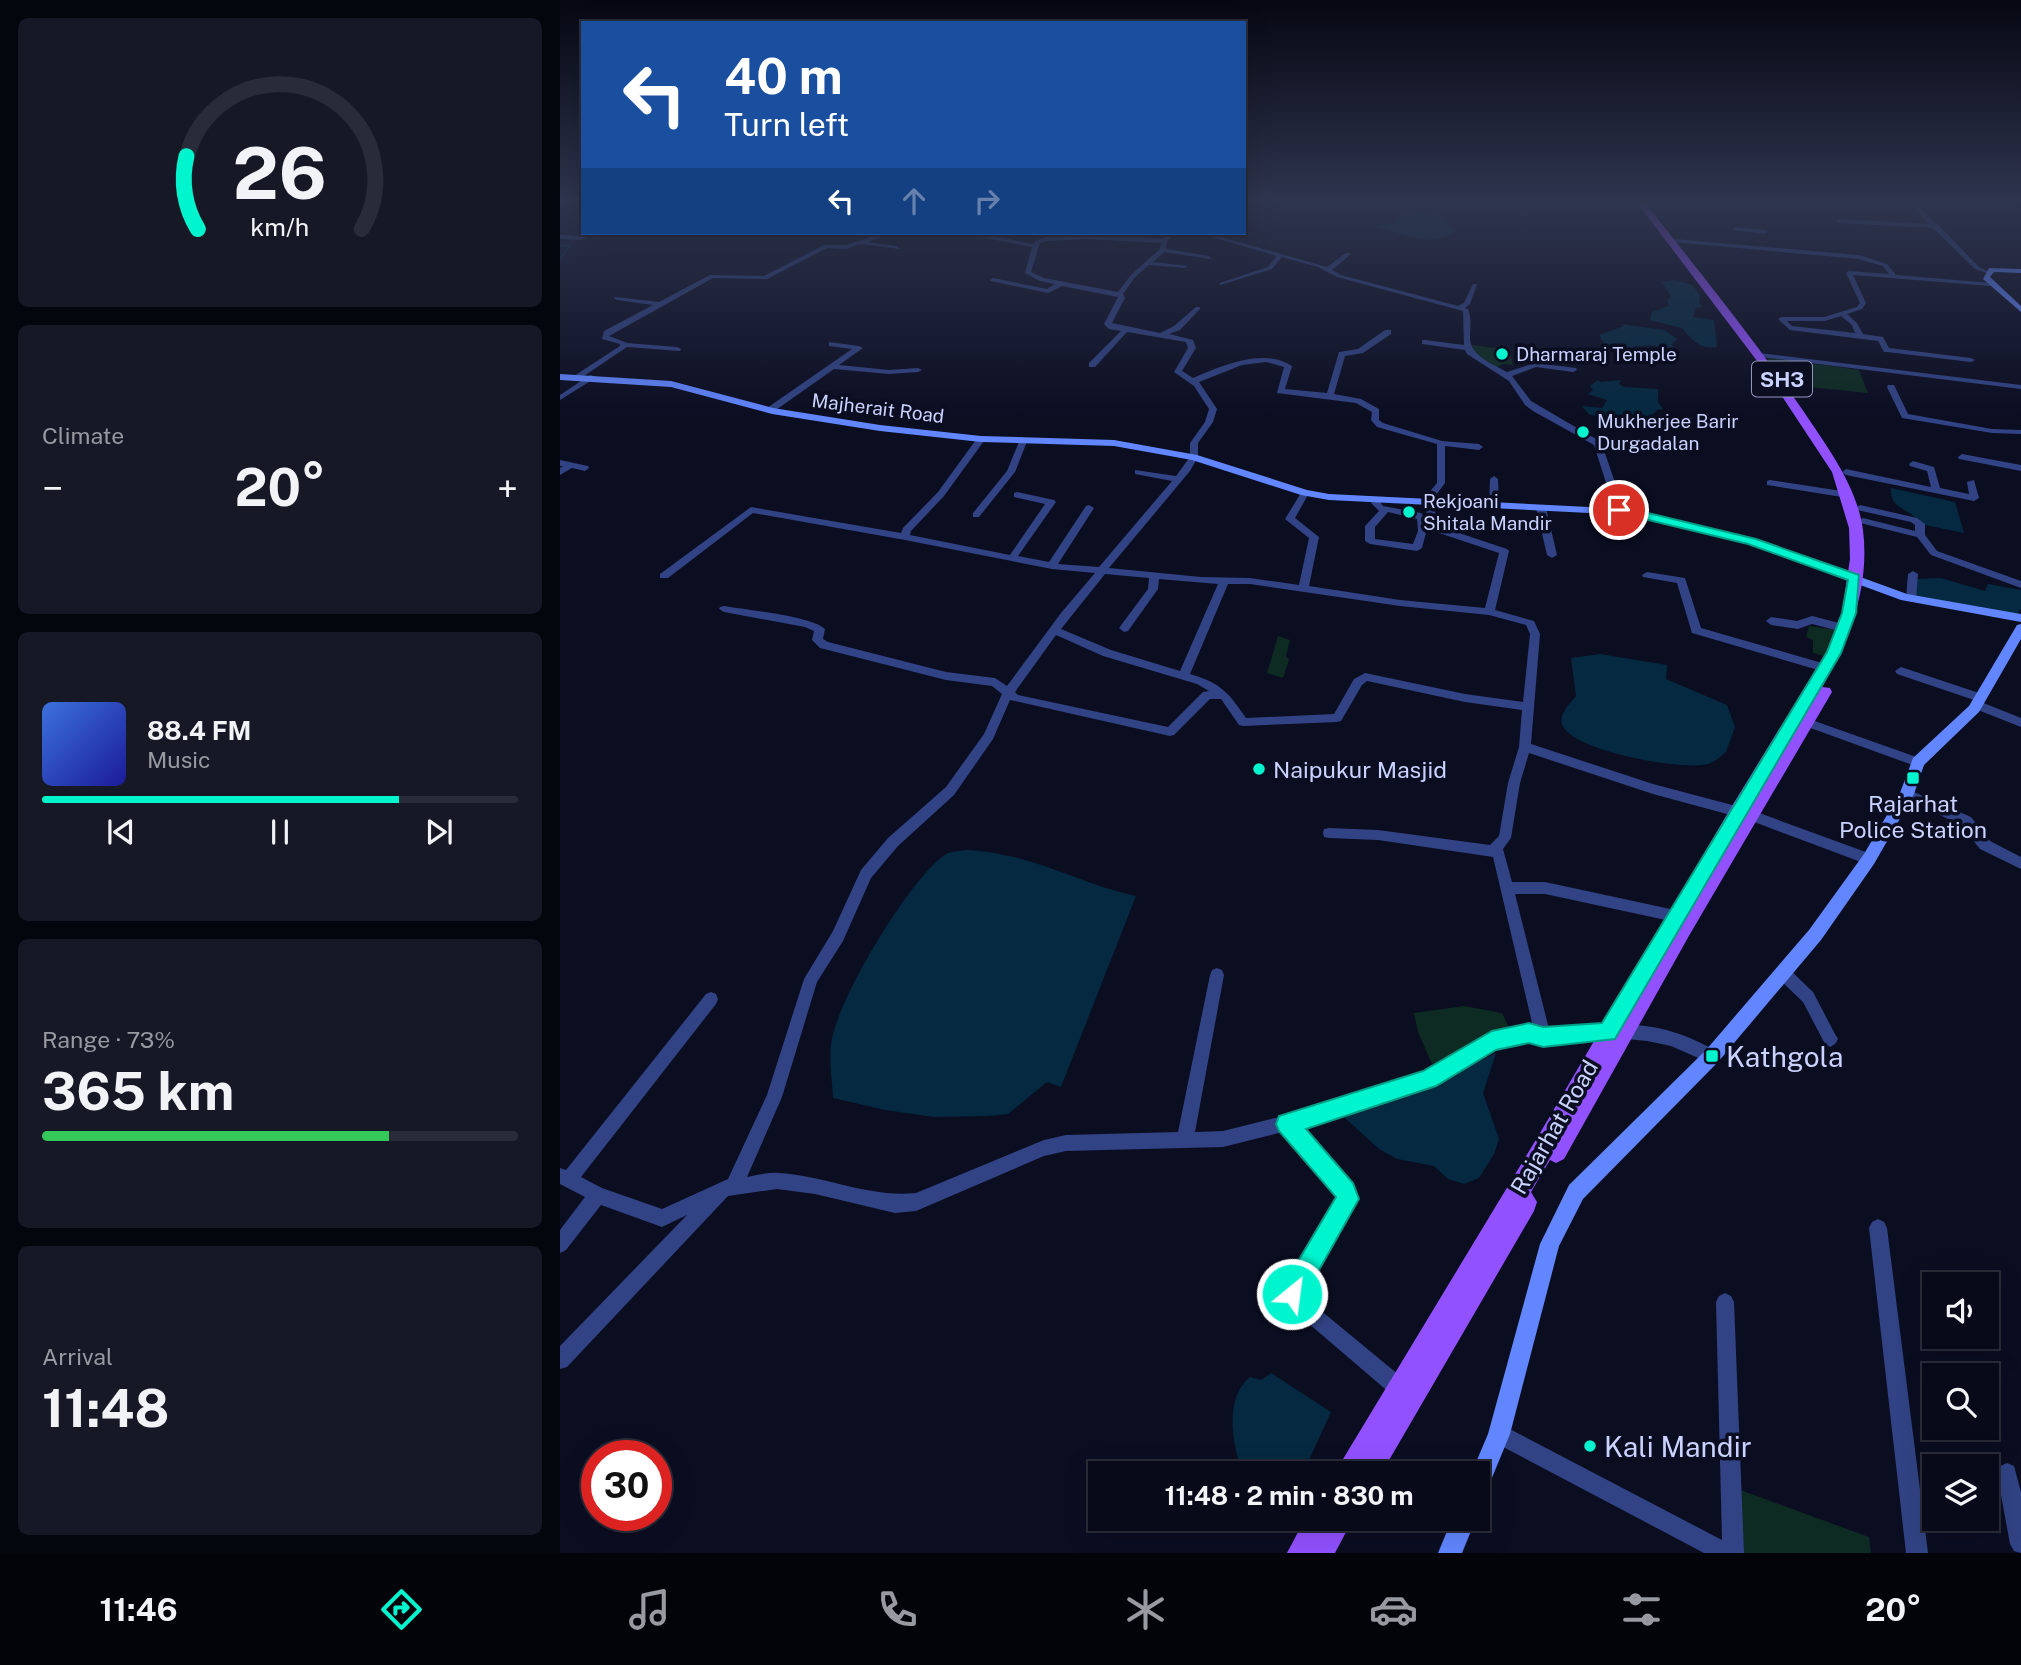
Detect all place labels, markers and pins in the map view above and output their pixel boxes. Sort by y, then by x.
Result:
place label: Dharmaraj Temple [1516,343,1677,365]
marker: Dharmaraj Temple [1494,346,1510,362]
place label: Mukherjee Barir Durgadalan [1597,410,1739,454]
marker: Mukherjee Barir Durgadalan [1575,424,1591,440]
pin [1589,480,1649,540]
place label: Rekjoani Shitala Mandir [1423,490,1552,534]
marker: Rekjoani Shitala Mandir [1401,504,1417,520]
place label: Naipukur Masjid [1273,756,1447,783]
marker: Naipukur Masjid [1251,761,1267,777]
marker: Rajarhat Police Station [1905,770,1921,786]
place label: Rajarhat Police Station [1839,790,1987,843]
place label: Kathgola [1726,1040,1843,1073]
marker: Kathgola [1704,1048,1720,1064]
place label: Kali Mandir [1604,1430,1752,1463]
marker: Kali Mandir [1582,1438,1598,1454]

